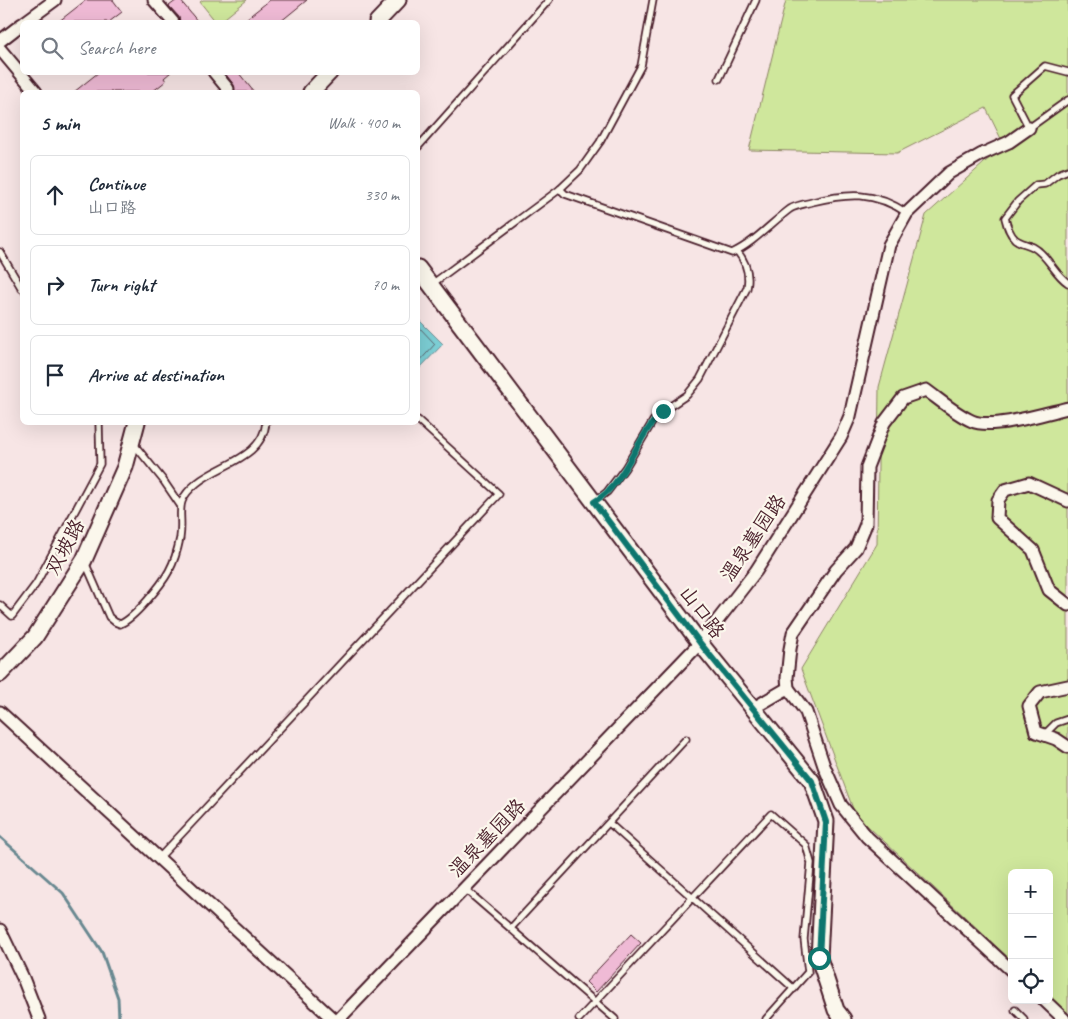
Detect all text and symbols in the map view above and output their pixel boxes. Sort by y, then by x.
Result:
search box [20,20,420,75]
icon: search [38,34,66,62]
text: Search here [78,36,155,60]
text: 5 min [40,110,80,136]
text: Walk · 400 m [328,113,400,133]
text: Continue [88,172,145,196]
icon: ahead [41,181,69,209]
text: 330 m [365,185,399,205]
text: 山口路 [88,198,136,218]
icon: right [41,271,69,299]
text: Turn right [88,273,155,297]
text: 70 m [372,275,399,295]
icon: arrive [41,361,69,389]
text: Arrive at destination [88,363,224,387]
route end [652,400,675,423]
street label: 温泉墓园路 [715,489,792,586]
street label: 双坡路 [40,514,91,579]
street label: 山口路 [674,581,731,644]
street label: 温泉墓园路 [443,793,531,883]
map controls [1008,869,1053,1004]
button: + [1008,869,1053,914]
button: − [1008,914,1053,959]
route start [808,947,831,970]
button: locate [1008,959,1053,1004]

